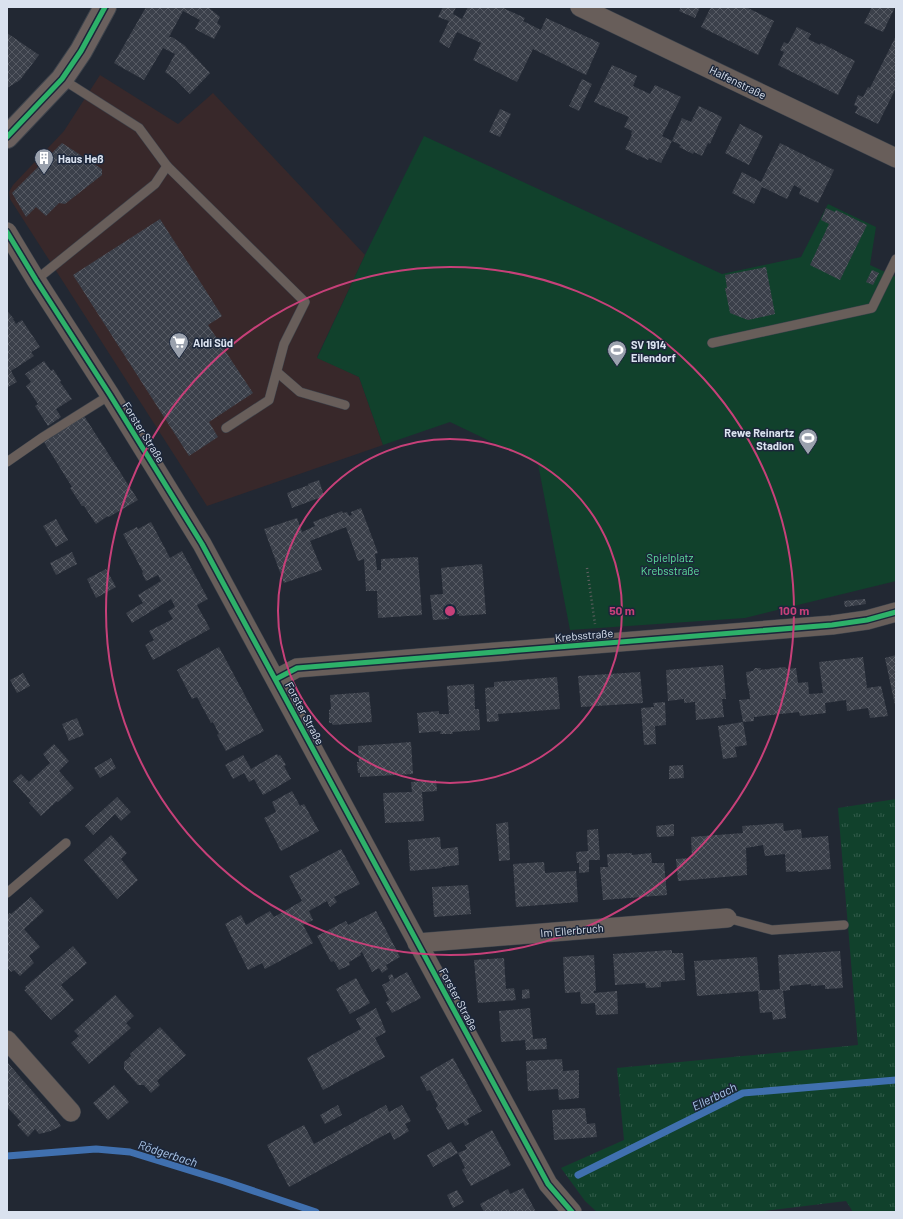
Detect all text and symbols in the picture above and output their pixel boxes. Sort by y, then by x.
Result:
street label: Halfenstraße [708,63,769,101]
building icon: Haus Heß [33,147,55,175]
place label: Haus Heß [58,152,104,165]
supermarket icon: Aldi Süd [168,331,190,359]
place label: Aldi Süd [193,336,233,349]
place label: SV 1914 Eilendorf [631,338,676,364]
sports icon: SV 1914 Eilendorf [606,339,628,367]
street label: Forster Straße [120,399,168,465]
place label: Rewe Reinartz Stadion [724,426,794,452]
sports icon: Rewe Reinartz Stadion [797,427,819,455]
park label: Spielplatz Krebsstraße [641,551,699,577]
text: 50 m [609,603,635,617]
text: 100 m [779,603,809,617]
centre of rings [443,604,457,618]
street label: Krebsstraße [554,626,614,644]
street label: Forster Straße [283,679,327,747]
street label: Im Ellerbruch [540,921,604,939]
street label: Forster Straße [437,965,481,1033]
water label: Ellerbach [689,1079,739,1113]
water label: Rödgerbach [137,1137,199,1169]

